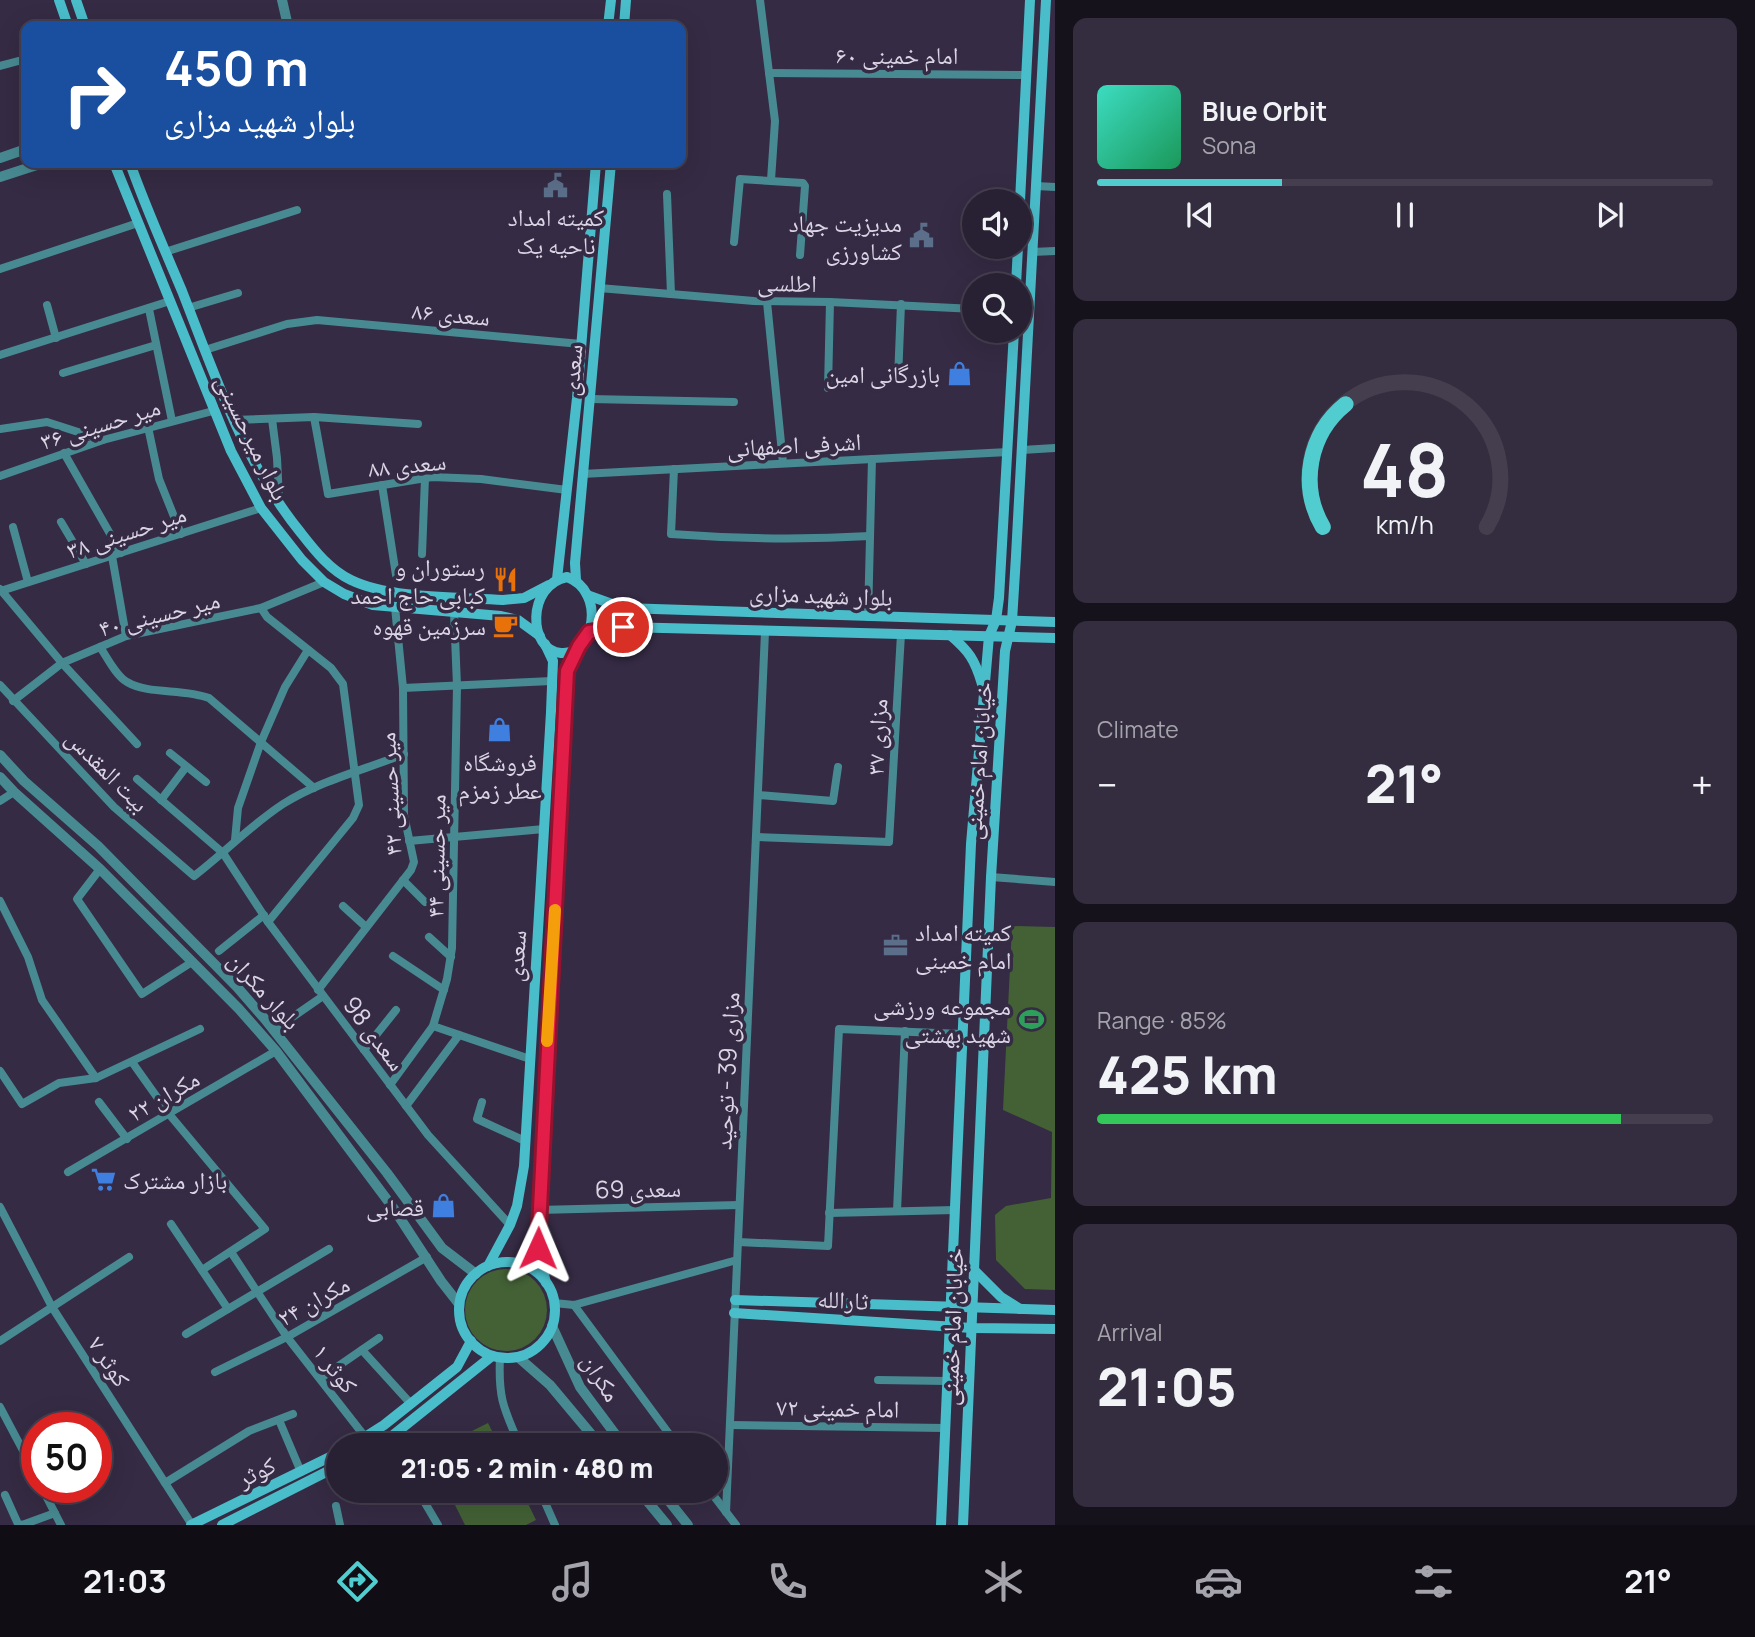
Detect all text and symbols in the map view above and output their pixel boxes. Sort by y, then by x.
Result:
text: 450 m [164,34,309,101]
street label: امام خمینی ۶۰ [836,38,958,72]
icon: right [49,49,140,140]
text: Blue Orbit [1202,93,1327,129]
text: بلوار شهید مزاری [164,98,356,142]
text: Sona [1202,129,1256,161]
public building icon: کمیته امداد ناحیه یک [542,171,570,199]
map controls [962,189,1032,343]
button: sound [962,189,1032,259]
icon: previous [1181,196,1219,234]
icon: pause [1386,196,1424,234]
icon: next [1591,196,1629,234]
place label: کمیته امداد ناحیه یک [508,200,604,261]
place label: مدیزیت جهاد کشاورزی [789,206,902,267]
public building icon: مدیزیت جهاد کشاورزی [908,222,936,250]
street label: اطلسی [757,265,817,299]
button: search [962,273,1032,343]
street label: سعدی ۸۶ [411,293,491,333]
street label: سعدی [552,343,590,397]
place label: بازرگانی امین [826,357,940,390]
shop icon: بازرگانی امین [946,359,974,387]
street label: بلوار میرحسینی [208,369,298,505]
street label: میر حسینی ۳۶ [36,389,164,457]
text: 48 [1361,420,1449,520]
street label: اشرفی اصفهانی [726,424,862,464]
street label: سعدی ۸۸ [366,443,448,485]
street label: میر حسینی ۳۸ [62,496,190,566]
text: km/h [1376,507,1434,542]
place label: رستوران و کبابی حاج احمد [350,550,485,611]
restaurant icon: رستوران و کبابی حاج احمد [491,566,519,594]
street label: بلوار شهید مزاری [749,575,893,613]
street label: میر حسینی ۴۰ [95,582,223,644]
pin [593,597,653,657]
icon: arrive [604,608,642,646]
place label: سرزمین قهوه [373,609,486,642]
cafe icon: سرزمین قهوه [492,611,520,639]
street label: خیابان امام خمینی [955,681,1000,841]
street label: مزاری ۳۷ [858,698,894,776]
text: Climate [1097,713,1179,745]
shop icon: فروشگاه عطر زمزم [486,716,514,744]
street label: بیت المقدس [59,721,157,819]
street label: میر حسینی ۴۲ [369,731,409,857]
place label: فروشگاه عطر زمزم [458,745,542,807]
text: 21° [1365,748,1444,819]
text: − [1097,758,1118,810]
text: + [1691,758,1713,810]
street label: میر حسینی ۴۴ [417,794,453,918]
place label: کمیته امداد امام خمینی [915,915,1012,977]
street label: سعدی [497,929,533,983]
office icon: کمیته امداد امام خمینی [881,931,909,959]
street label: بلوار مکران [221,944,309,1036]
street label: سعدی 98 [336,989,414,1077]
place label: مجموعه ورزشی شهید بهشتی [873,989,1011,1050]
street label: مزاری 39 - توحید [705,991,747,1151]
text: Range · 85% [1097,1004,1227,1036]
sports icon: مجموعه ورزشی شهید بهشتی [1017,1005,1045,1033]
text: 425 km [1097,1039,1278,1110]
street label: مکران ۲۲ [121,1061,205,1129]
place label: بازار مشترک [123,1163,227,1196]
supermarket icon: بازار مشترک [89,1165,117,1193]
street label: سعدی 69 [595,1171,681,1205]
place label: قصابی [366,1190,424,1223]
shop icon: قصابی [430,1192,458,1220]
position arrow [501,1211,575,1285]
street label: خیابان امام خمینی [932,1247,971,1407]
street label: مکران ۲۴ [271,1267,355,1333]
street label: ثارالله [817,1281,870,1317]
text: Arrival [1097,1316,1163,1348]
street label: کوثر ۷ [81,1329,139,1393]
street label: کوثر ۱ [306,1336,366,1400]
street label: مکران [574,1346,630,1408]
text: 21:05 [1097,1351,1236,1422]
street label: امام خمینی ۷۲ [776,1389,900,1426]
speed limit sign: 50 [21,1412,112,1503]
street label: کوثر [230,1448,281,1495]
text: 21:05 · 2 min · 480 m [401,1450,653,1486]
icon: directions [333,1557,382,1606]
icon: music [548,1557,597,1606]
icon: phone [763,1557,812,1606]
icon: climate [979,1557,1028,1606]
icon: car [1194,1557,1243,1606]
icon: filters [1409,1557,1458,1606]
text: 21:03 [83,1559,167,1603]
text: 21° [1624,1559,1672,1603]

